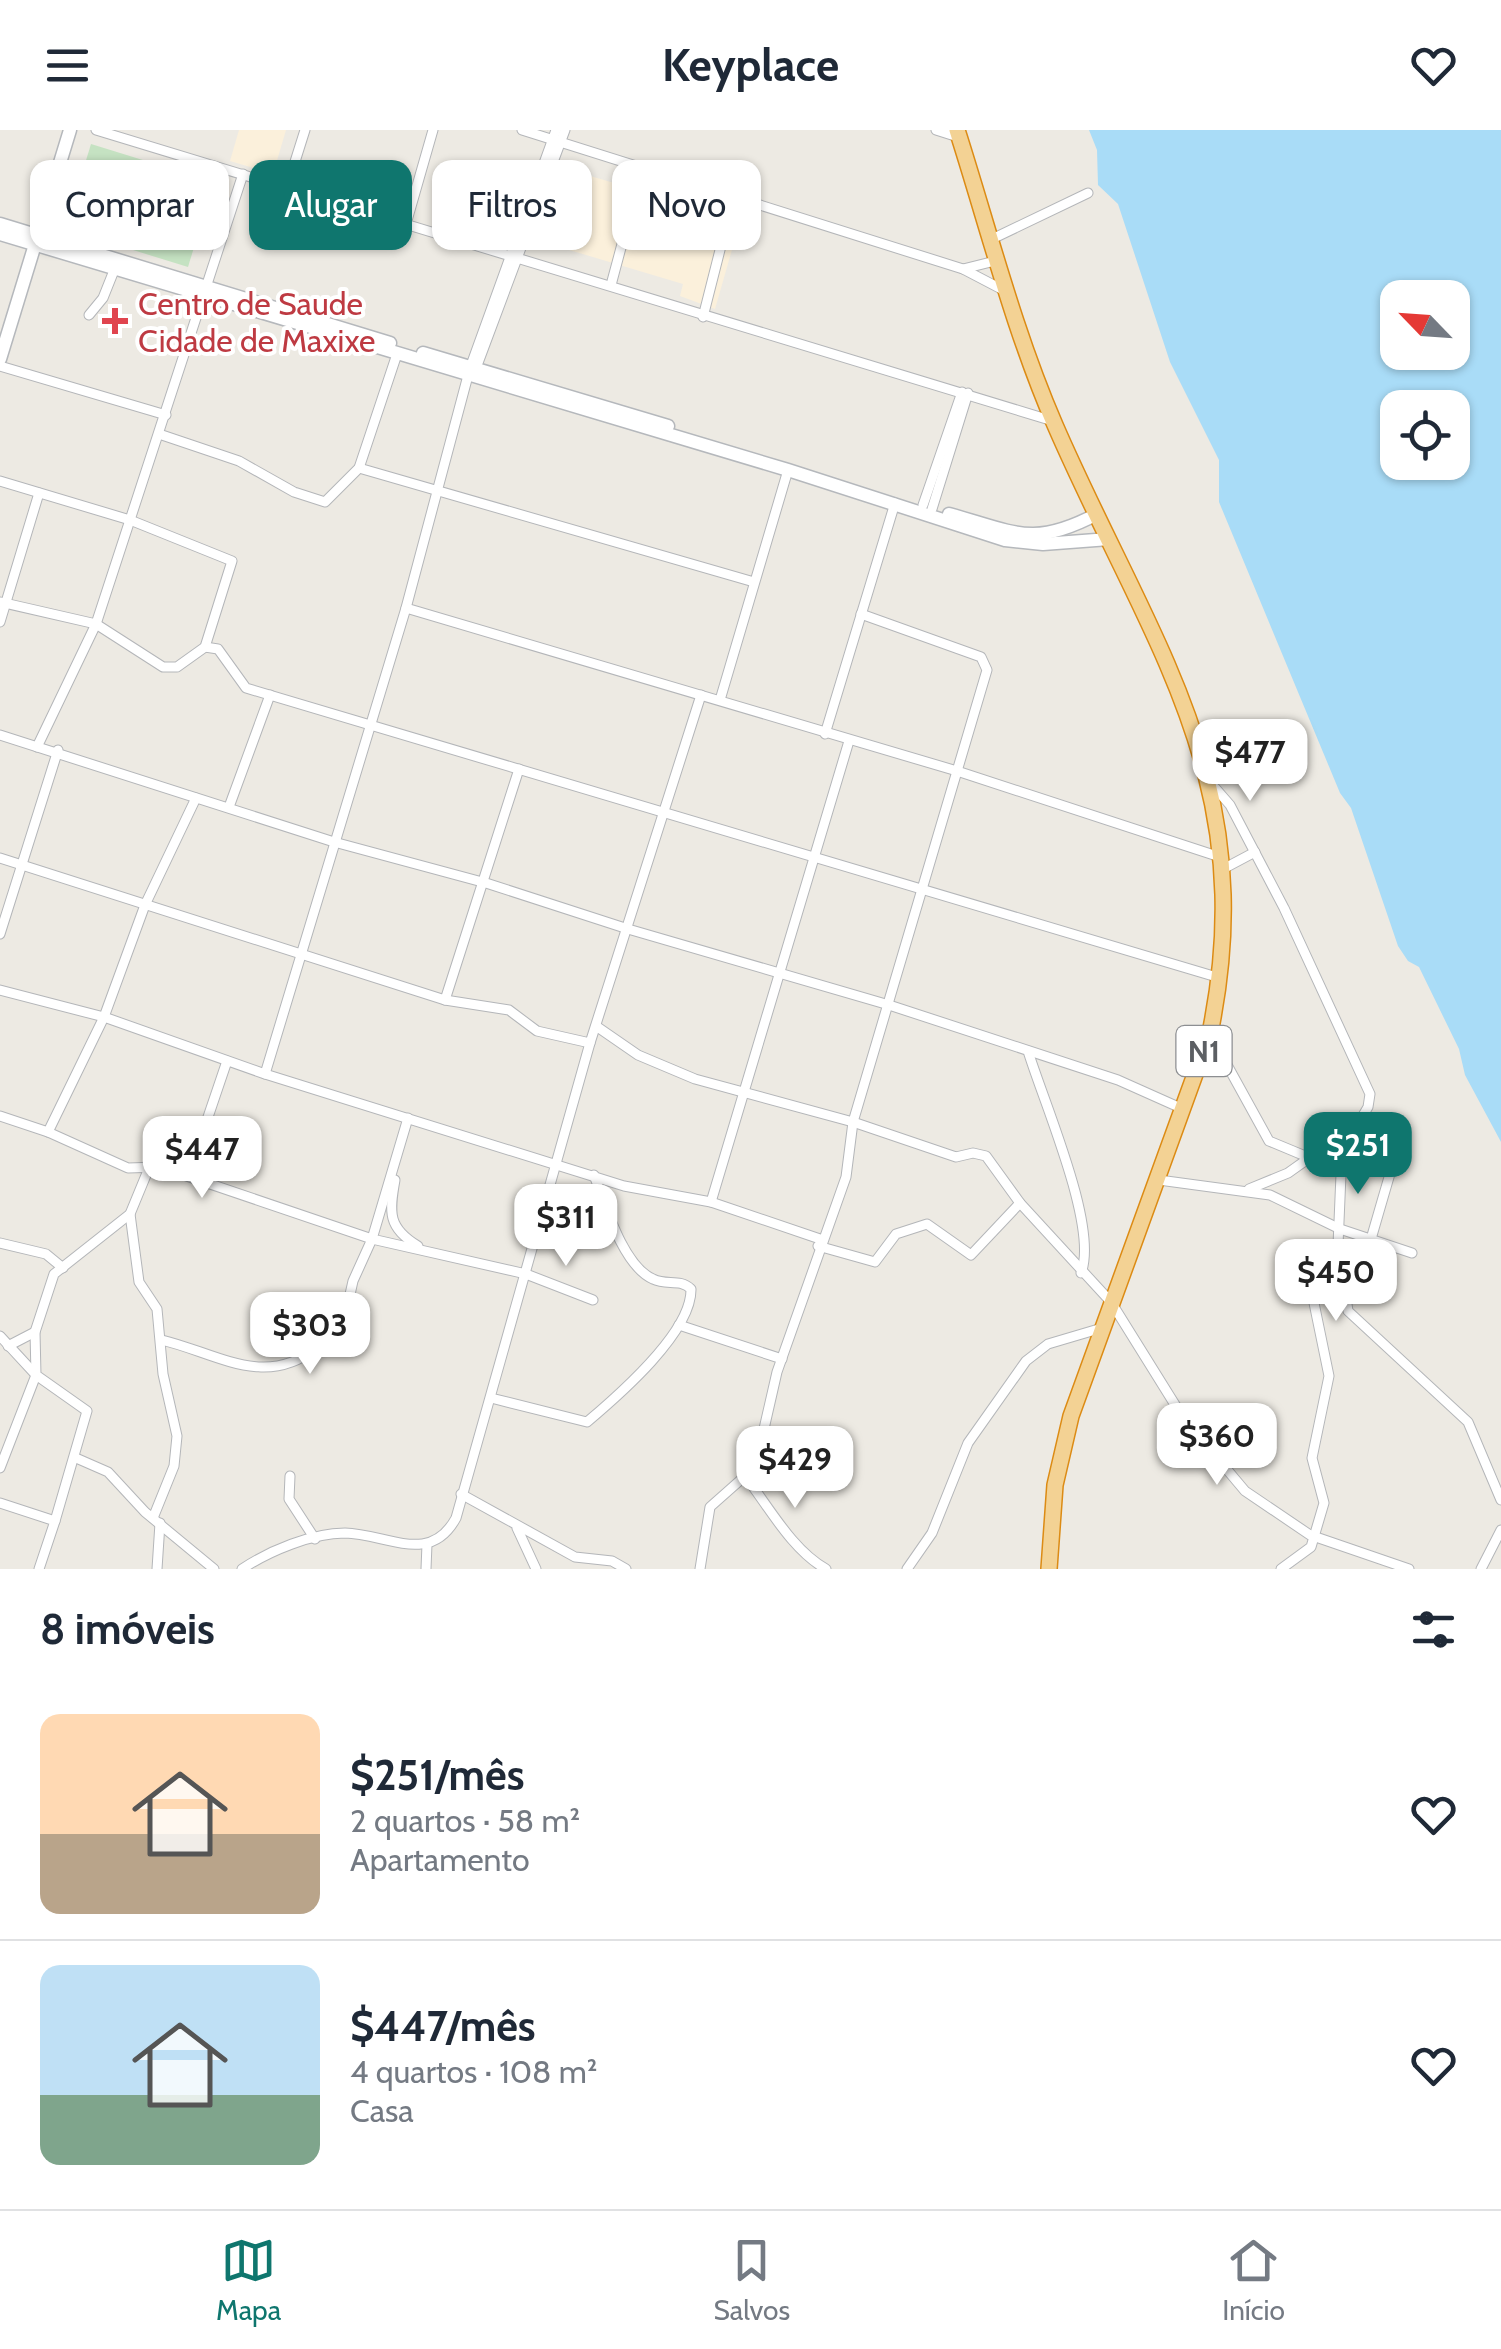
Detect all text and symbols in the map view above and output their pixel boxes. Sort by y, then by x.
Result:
icon: menu [40,38,95,93]
text: Keyplace [662,38,839,92]
icon: heart [1406,38,1461,93]
chip: Comprar [30,160,229,250]
chip: Alugar [249,160,412,250]
chip: Filtros [432,160,592,250]
chip: Novo [612,160,761,250]
north arrow [1380,280,1470,370]
map controls [1380,280,1470,480]
place label: Centro de Saude Cidade de Maxixe [138,284,375,360]
marker: Centro de Saude Cidade de Maxixe [102,308,128,334]
button: locate [1380,390,1470,480]
pin: $477 [1191,719,1309,804]
text: $477 [1214,732,1286,771]
road number: N1 [1176,1026,1232,1076]
pin: $251 [1299,1112,1417,1197]
pin: $447 [143,1116,261,1201]
text: $251 [1326,1125,1390,1164]
text: $447 [165,1129,239,1168]
pin: $311 [507,1184,625,1269]
text: $311 [536,1197,596,1236]
pin: $450 [1277,1239,1395,1324]
text: $450 [1297,1252,1375,1291]
pin: $303 [251,1292,369,1377]
text: $303 [272,1305,348,1344]
pin: $360 [1158,1403,1276,1488]
text: $360 [1179,1416,1255,1455]
pin: $429 [736,1426,854,1511]
text: $429 [758,1439,832,1478]
icon: filters [1406,1602,1461,1657]
text: 8 imóveis [40,1603,215,1655]
text: $251/mês [350,1749,525,1801]
icon: home [120,1754,240,1874]
icon: heart [1406,1787,1461,1842]
text: 2 quartos · 58 m² [350,1801,580,1840]
text: Apartamento [350,1840,530,1879]
text: $447/mês [350,2000,536,2052]
icon: home [120,2005,240,2125]
icon: heart [1406,2038,1461,2093]
text: 4 quartos · 108 m² [350,2052,597,2091]
text: Casa [350,2091,414,2130]
tab: Mapa [216,2233,281,2327]
tab: Salvos [713,2233,790,2327]
tab: Início [1222,2233,1285,2327]

